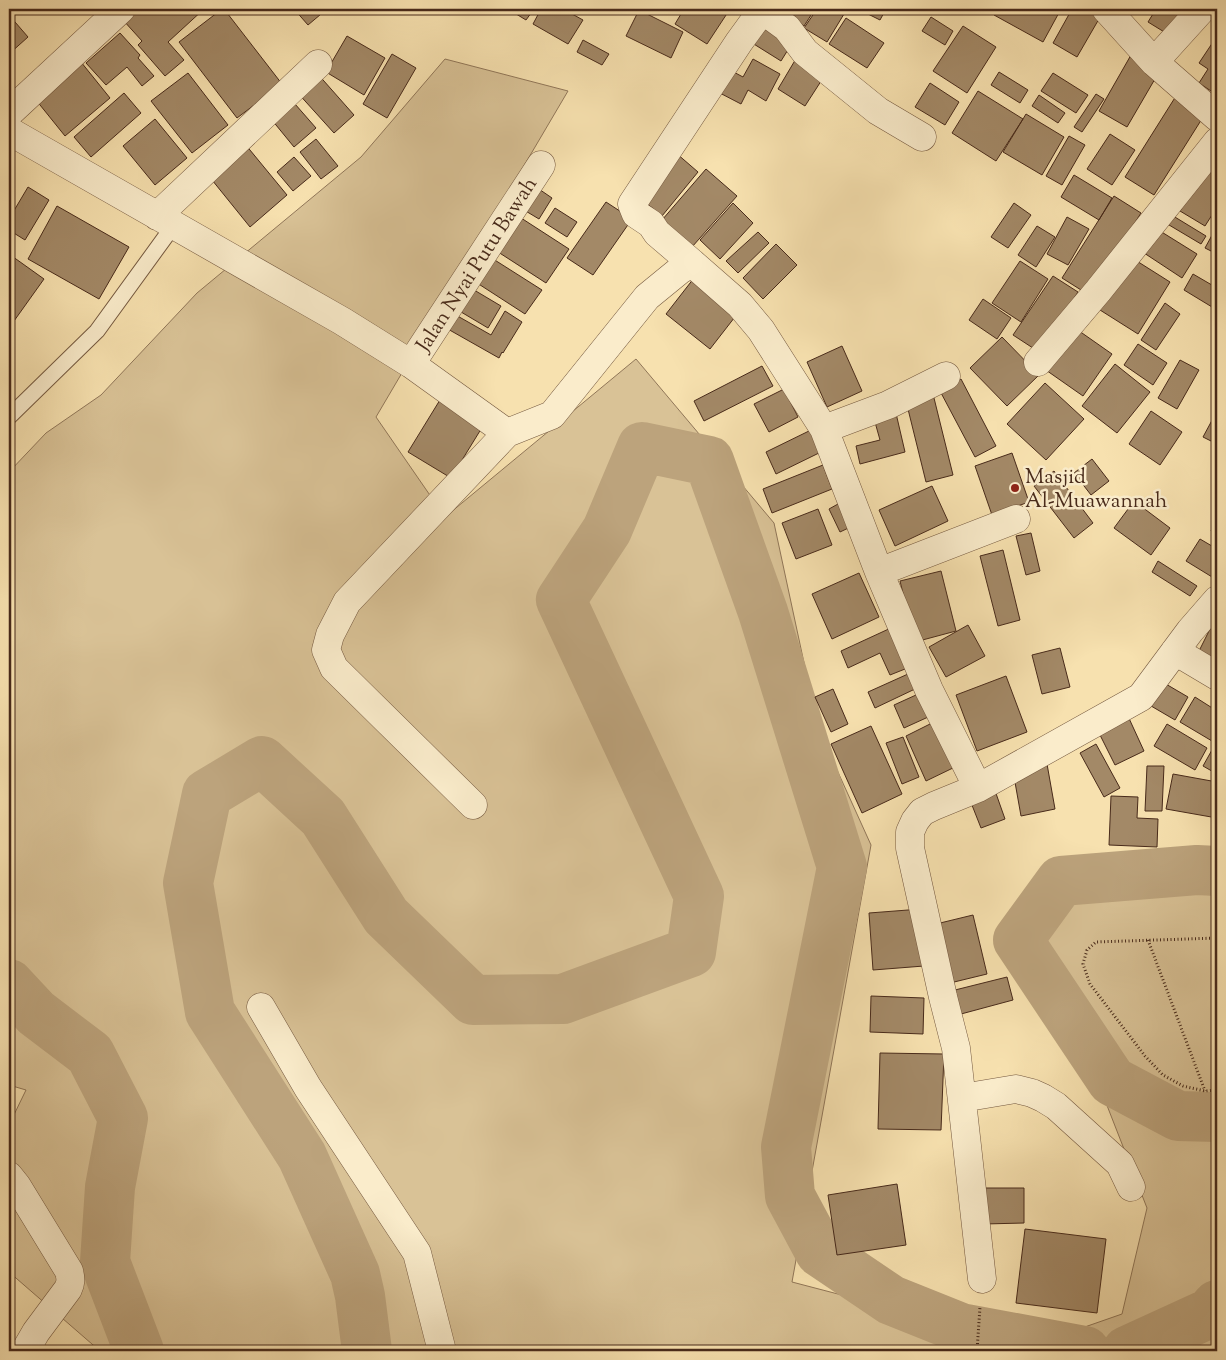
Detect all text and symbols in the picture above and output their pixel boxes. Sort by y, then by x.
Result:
street label: Jalan Nyai Putu Bawah [409,172,546,359]
place label: Masjid Al-Muawannah [1025,463,1167,517]
marker: Masjid Al-Muawannah [1009,482,1021,494]

